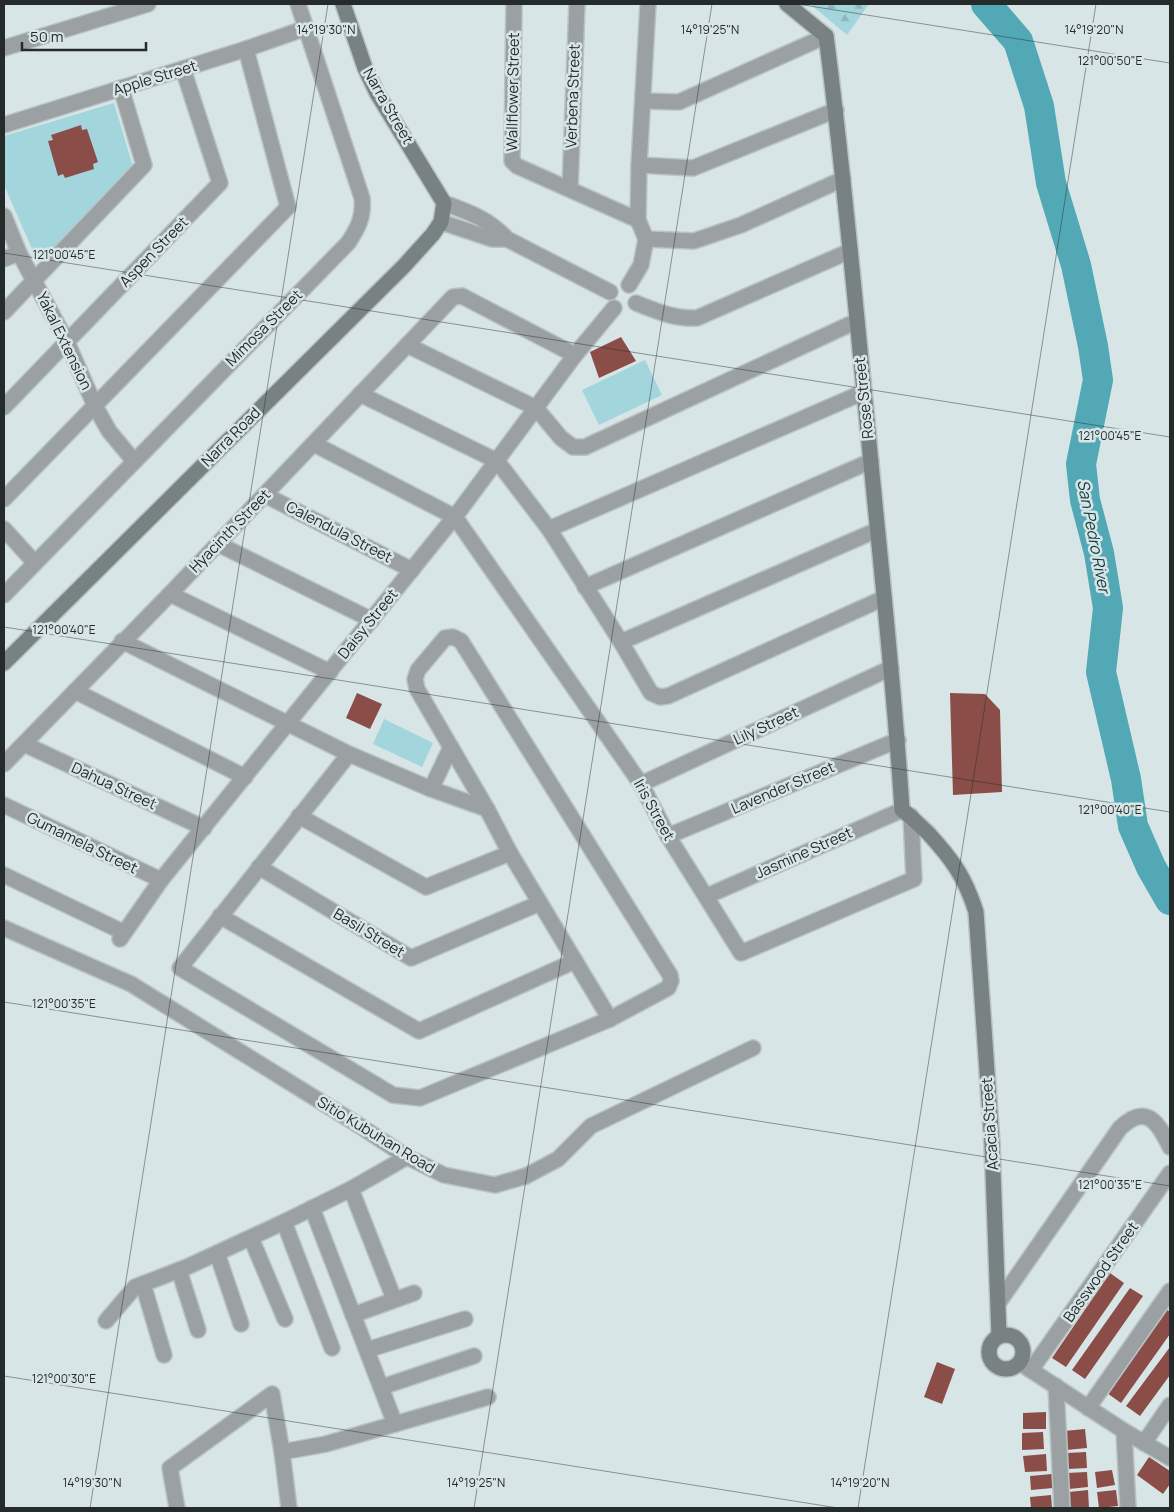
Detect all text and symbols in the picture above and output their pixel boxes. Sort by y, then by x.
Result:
scale bar [22,20,146,52]
text: 14°19'30"N [297,21,355,38]
text: 14°19'25"N [681,21,739,38]
text: 14°19'20"N [1065,21,1123,38]
text: 50 m [30,26,64,47]
street label: Wallflower Street [501,32,524,152]
street label: Verbena Street [560,44,585,148]
text: 121°00'50"E [1078,52,1142,69]
street label: Apple Street [110,55,199,100]
street label: Narra Street [358,64,419,148]
street label: Aspen Street [115,212,193,292]
text: 121°00'45"E [33,246,96,263]
street label: Mimosa Street [221,285,307,371]
street label: Yakal Extension [32,288,97,393]
street label: Rose Street [849,356,878,440]
street label: Narra Road [196,402,265,471]
text: 121°00'45"E [1079,427,1142,444]
water label: San Pedro River [1072,477,1116,597]
street label: Hyacinth Street [184,484,275,577]
street label: Calendula Street [282,496,396,567]
street label: Daisy Street [333,584,402,663]
text: 121°00'40"E [32,621,96,638]
street label: Lily Street [730,701,802,750]
street label: Lavender Street [728,756,838,819]
street label: Dahua Street [68,757,160,814]
street label: Iris Street [629,775,680,844]
text: 121°00'40"E [1078,801,1142,818]
street label: Gumamela Street [23,807,141,878]
street label: Jasmine Street [752,822,856,883]
street label: Basil Street [330,903,409,962]
text: 121°00'35"E [32,995,96,1012]
street label: Acacia Street [976,1077,1003,1171]
street label: Sitio Kubuhan Road [313,1091,439,1178]
text: 121°00'35"E [1078,1176,1142,1193]
street label: Basswood Street [1058,1217,1143,1326]
text: 121°00'30"E [32,1370,96,1387]
text: 14°19'30"N [63,1474,121,1491]
text: 14°19'25"N [447,1474,505,1491]
text: 14°19'20"N [831,1474,889,1491]

